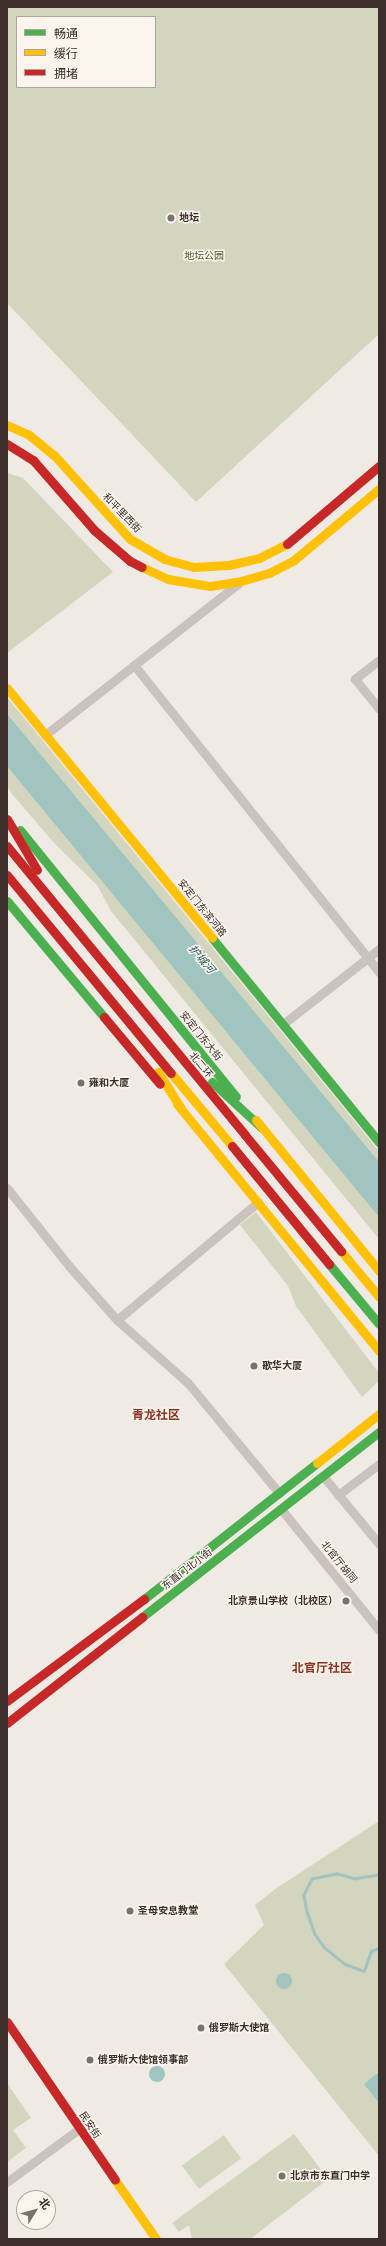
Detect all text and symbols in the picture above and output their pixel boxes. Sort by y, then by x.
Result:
legend [16,16,156,88]
text: 畅通 [54,26,78,41]
text: 缓行 [54,46,78,61]
text: 拥堵 [54,66,78,81]
place label: 地坛 [179,212,199,224]
marker: 地坛 [166,213,176,223]
park label: 地坛公园 [184,250,224,262]
street label: 和平里西街 [100,491,144,535]
street label: 安定门东滨河路 [175,877,229,939]
water label: 护城河 [186,942,218,976]
street label: 安定门东大街 [177,1009,225,1063]
street label: 北二环 [187,1050,215,1080]
place label: 雍和大厦 [89,1077,129,1089]
marker: 雍和大厦 [76,1078,86,1088]
place label: 歌华大厦 [262,1360,302,1372]
marker: 歌华大厦 [249,1361,259,1371]
district label: 青龙社区 [132,1408,180,1422]
street label: 北官厅胡同 [319,1539,359,1585]
street label: 东直门北小街 [160,1546,214,1592]
place label: 北京景山学校（北校区） [228,1595,338,1607]
marker: 北京景山学校（北校区） [341,1596,351,1606]
district label: 北官厅社区 [292,1661,352,1675]
place label: 圣母安息教堂 [138,1905,198,1917]
marker: 圣母安息教堂 [125,1906,135,1916]
place label: 俄罗斯大使馆 [209,2022,269,2034]
marker: 俄罗斯大使馆 [196,2023,206,2033]
place label: 俄罗斯大使馆领事部 [98,2054,188,2066]
marker: 俄罗斯大使馆领事部 [85,2055,95,2065]
street label: 民安街 [77,2109,103,2141]
place label: 北京市东直门中学 [290,2170,370,2182]
marker: 北京市东直门中学 [277,2171,287,2181]
north arrow [16,2190,56,2230]
text: 北 [36,2195,54,2212]

